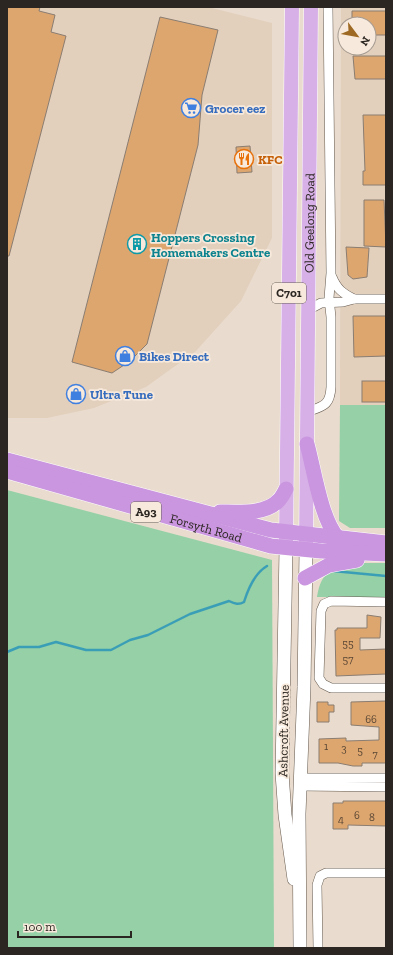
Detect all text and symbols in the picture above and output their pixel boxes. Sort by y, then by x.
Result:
north arrow [337,16,377,56]
text: N [357,34,373,49]
supermarket icon: Grocer eez [180,97,202,119]
place label: Grocer eez [205,101,266,116]
restaurant icon: KFC [233,148,255,170]
place label: KFC [258,152,283,167]
street label: Old Geelong Road [302,173,317,273]
place label: Hoppers Crossing Homemakers Centre [151,230,271,260]
building icon: Hoppers Crossing Homemakers Centre [126,233,148,255]
road number: C701 [272,283,306,303]
shop icon: Bikes Direct [114,345,136,367]
place label: Bikes Direct [139,349,210,364]
shop icon: Ultra Tune [65,383,87,405]
place label: Ultra Tune [90,387,154,402]
road number: A93 [131,502,161,522]
street label: Forsyth Road [168,511,244,545]
house number: 55 [342,637,354,650]
house number: 57 [343,653,353,666]
street label: Ashcroft Avenue [275,685,292,777]
house number: 66 [365,713,377,726]
house number: 1 [324,740,329,753]
house number: 3 [341,742,347,755]
house number: 5 [357,744,363,757]
house number: 7 [372,748,378,761]
house number: 6 [354,809,360,822]
house number: 8 [369,811,375,824]
house number: 4 [338,813,344,826]
scale bar [18,913,131,939]
text: 100 m [24,920,56,934]

